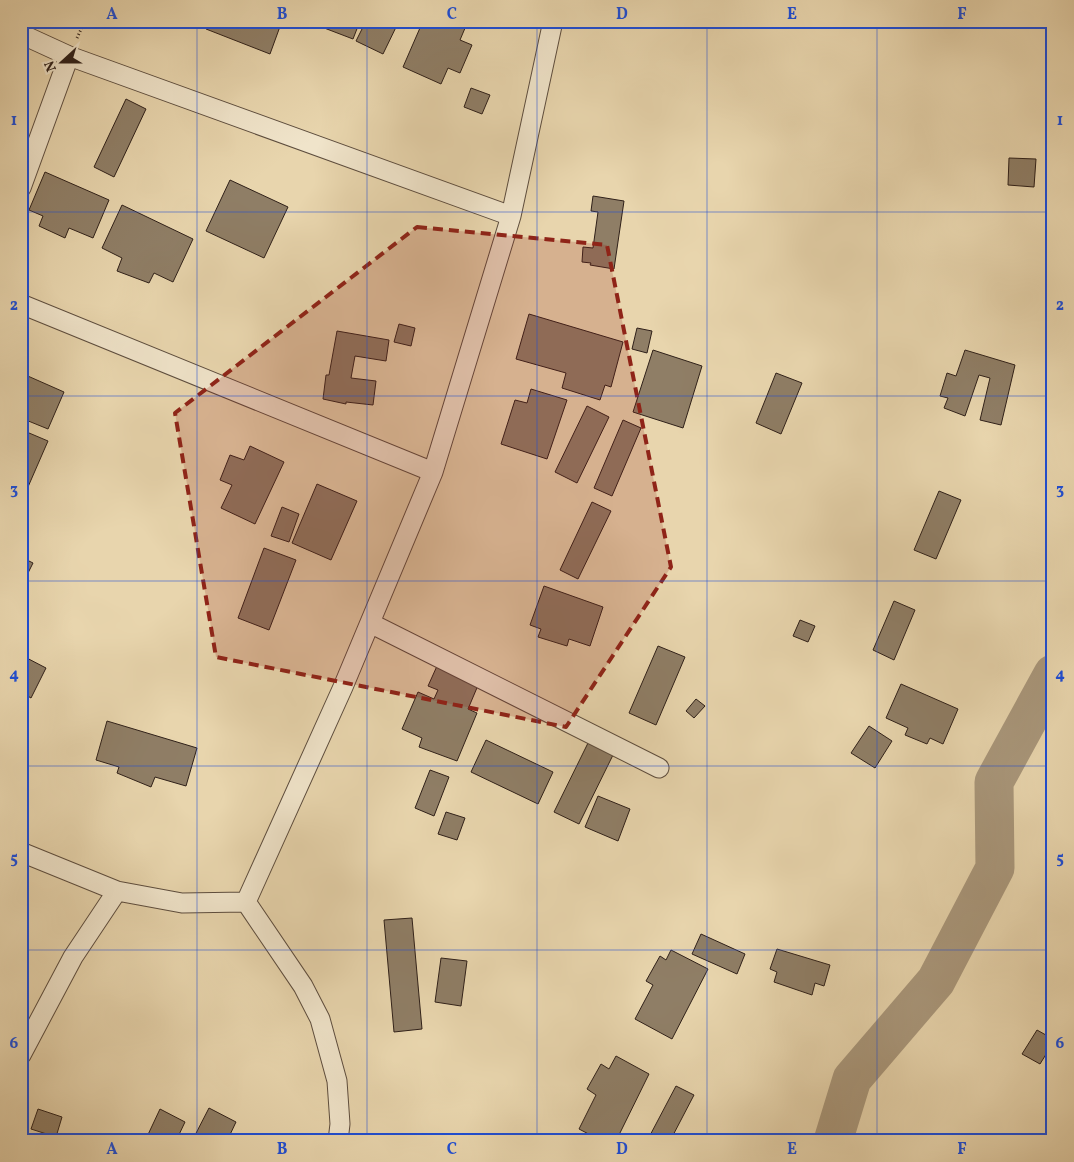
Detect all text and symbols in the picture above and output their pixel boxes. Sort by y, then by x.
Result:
text: A [106,4,118,26]
text: B [277,4,288,26]
text: C [447,4,457,26]
text: D [616,4,628,26]
text: E [787,4,797,26]
text: F [957,4,967,26]
north arrow [38,38,88,88]
text: N [41,58,62,74]
text: 1 [11,110,17,132]
text: 1 [1057,110,1063,132]
text: 2 [10,295,18,317]
text: 2 [1056,295,1064,317]
text: 3 [10,479,18,501]
text: 3 [1056,479,1064,501]
text: 4 [9,664,19,686]
text: 4 [1055,664,1065,686]
text: 5 [10,848,18,870]
text: 5 [1056,848,1064,870]
text: 6 [10,1033,19,1055]
text: 6 [1056,1033,1065,1055]
text: A [106,1139,118,1161]
text: B [277,1139,288,1161]
text: C [447,1139,457,1161]
text: D [616,1139,628,1161]
text: E [787,1139,797,1161]
text: F [957,1139,967,1161]

